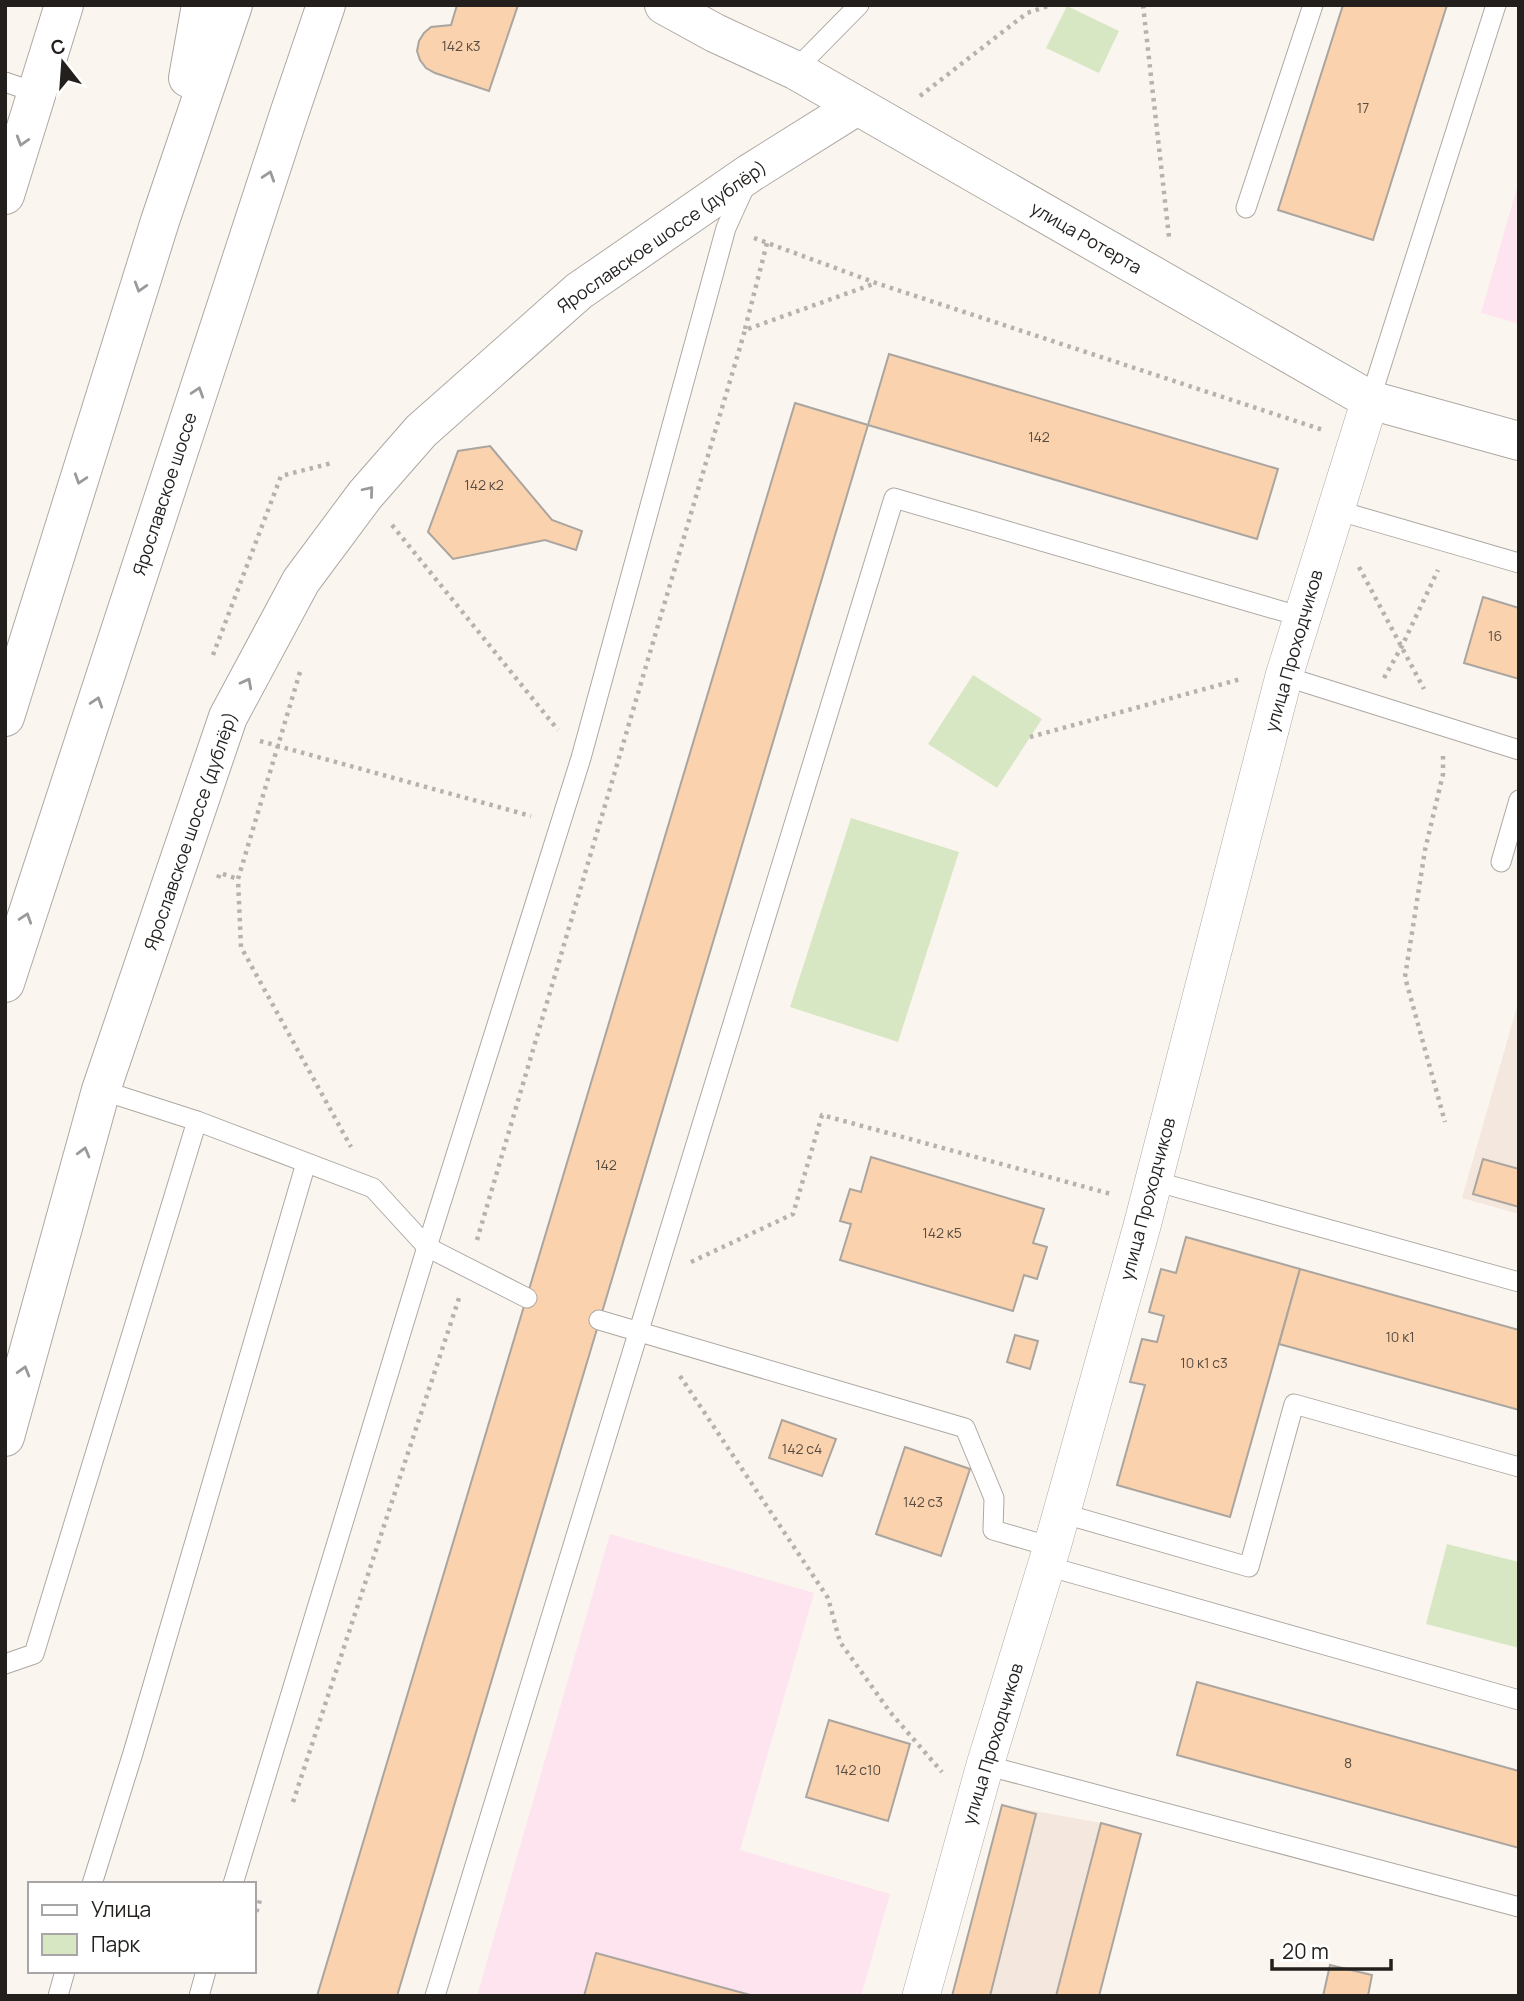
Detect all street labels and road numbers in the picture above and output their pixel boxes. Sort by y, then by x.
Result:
street label: Ярославское шоссе (дублёр) [552,154,771,318]
street label: улица Ротерта [1026,196,1147,279]
street label: Ярославское шоссе [126,409,202,578]
street label: улица Проходчиков [1258,567,1328,735]
street label: Ярославское шоссе (дублёр) [138,708,242,953]
street label: улица Проходчиков [1114,1114,1180,1283]
street label: улица Проходчиков [956,1660,1028,1827]

